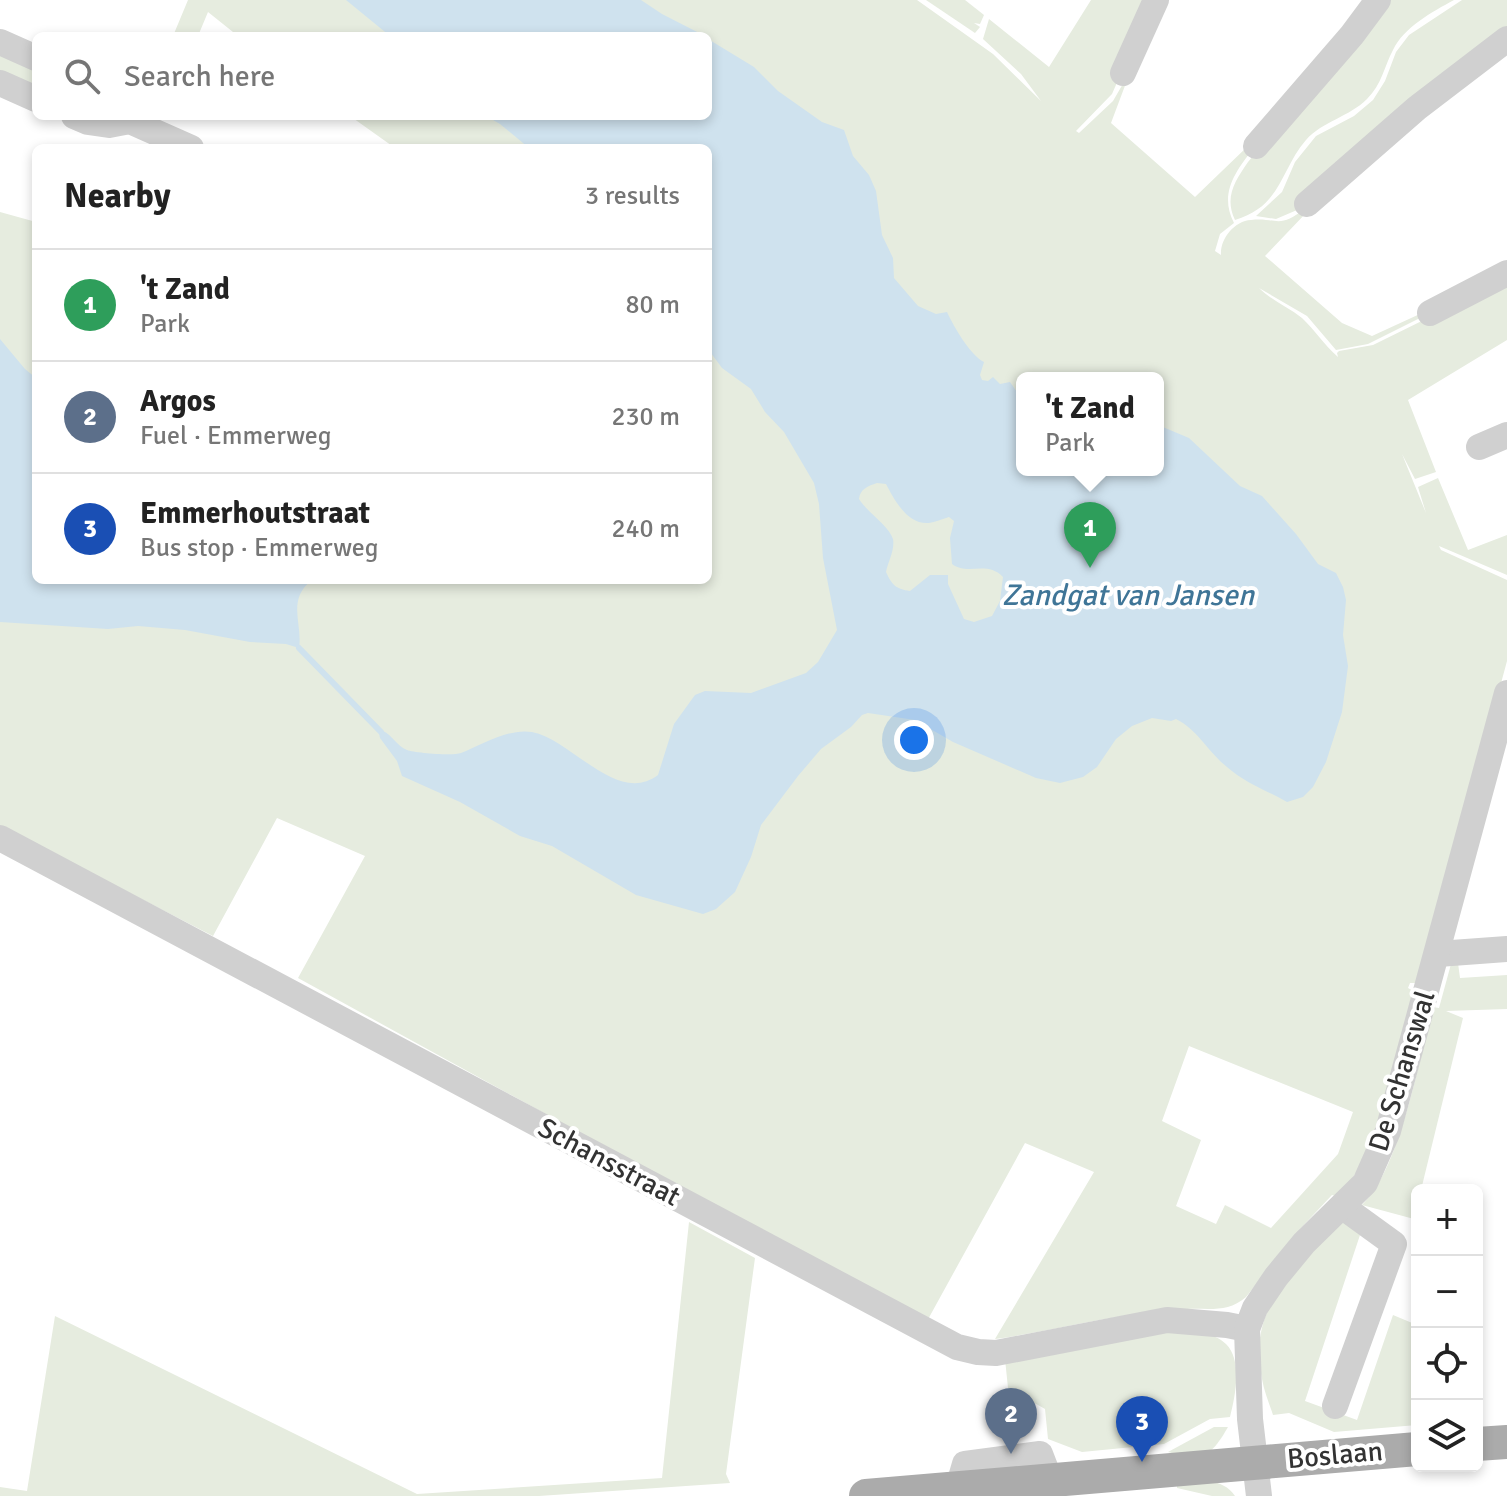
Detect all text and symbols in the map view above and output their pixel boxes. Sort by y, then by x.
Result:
search box [32,32,712,120]
icon: search [60,54,104,98]
text: Search here [124,58,275,95]
text: Nearby [64,175,171,217]
text: 3 results [585,180,680,212]
text: 't Zand [140,271,230,308]
text: 1 [83,289,97,321]
text: 80 m [625,289,680,321]
text: Park [140,308,190,340]
popup [1016,372,1164,476]
text: Argos [140,383,216,420]
text: 't Zand [1045,390,1135,427]
text: 2 [83,401,97,433]
text: 230 m [611,401,680,433]
text: Fuel · Emmerweg [140,420,332,452]
text: Park [1045,427,1095,459]
text: Emmerhoutstraat [140,495,370,532]
pin: 1 [1064,502,1116,568]
text: 3 [83,513,97,545]
text: 240 m [611,513,680,545]
text: Bus stop · Emmerweg [140,532,378,564]
water label: Zandgat van Jansen [1002,577,1256,614]
your location [894,720,934,760]
street label: De Schanswal [1361,986,1443,1156]
street label: Schansstraat [532,1110,686,1214]
map controls [1411,1184,1483,1472]
button: + [1411,1184,1483,1256]
button: − [1411,1256,1483,1328]
button: locate [1411,1328,1483,1400]
pin: 2 [985,1388,1037,1454]
pin: 3 [1116,1396,1168,1462]
button: layers [1411,1400,1483,1472]
street label: Boslaan [1286,1434,1384,1476]

